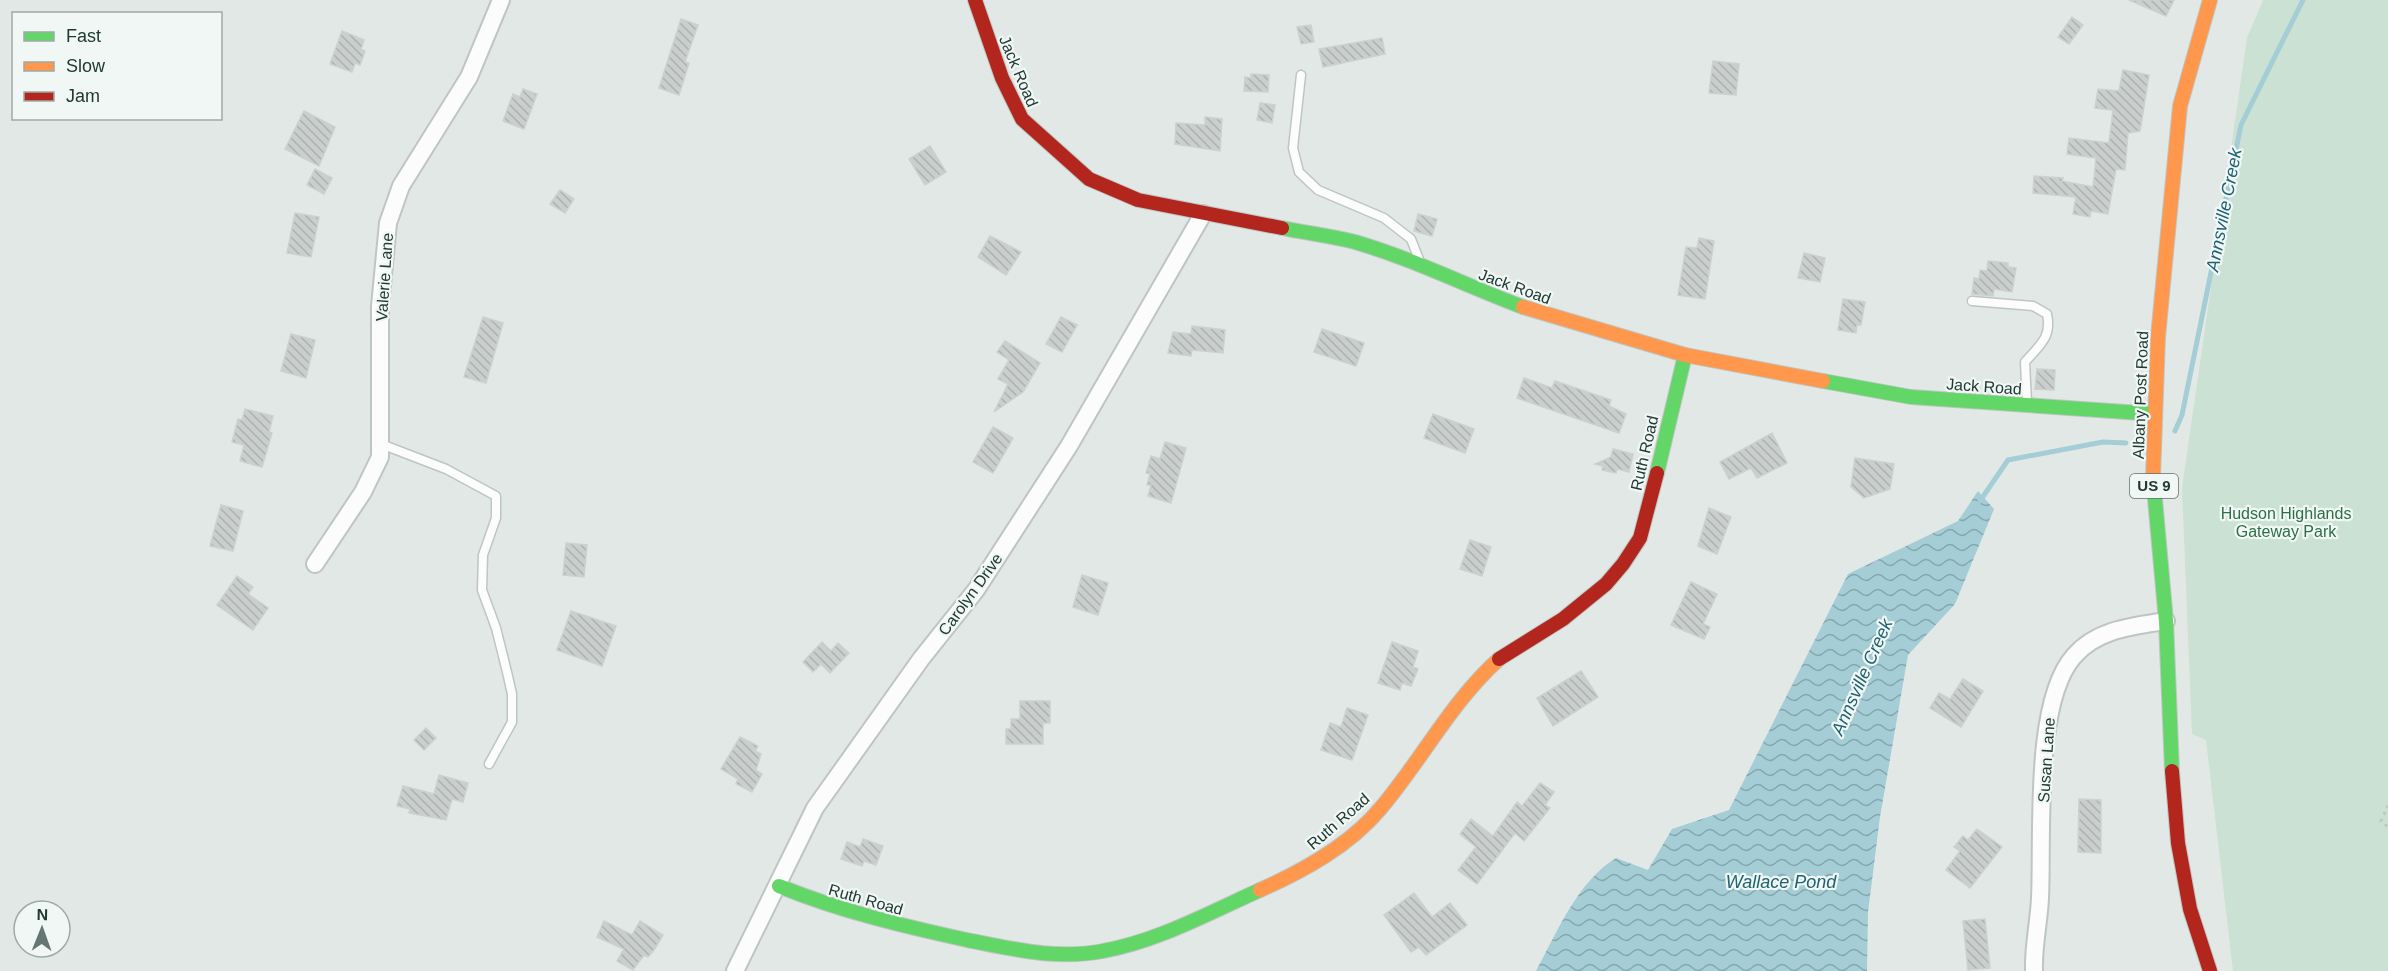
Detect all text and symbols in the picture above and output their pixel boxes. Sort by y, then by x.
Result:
legend [12,12,222,120]
text: Fast [66,26,101,46]
street label: Jack Road [996,33,1041,109]
text: Slow [66,56,106,76]
text: Jam [66,86,100,106]
water label: Annsville Creek [2202,146,2246,274]
street label: Valerie Lane [373,232,396,322]
street label: Jack Road [1476,266,1553,307]
street label: Albany Post Road [2130,331,2151,459]
street label: Jack Road [1946,375,2022,398]
street label: Ruth Road [1628,414,1661,492]
road number: US 9 [2130,474,2178,498]
park label: Hudson Highlands Gateway Park [2221,505,2351,540]
street label: Carolyn Drive [935,550,1006,638]
water label: Annsville Creek [1827,615,1897,739]
street label: Susan Lane [2035,717,2058,803]
street label: Ruth Road [1304,790,1373,853]
water label: Wallace Pond [1726,872,1837,892]
street label: Ruth Road [827,881,905,918]
north arrow [12,899,72,959]
text: N [36,906,48,923]

